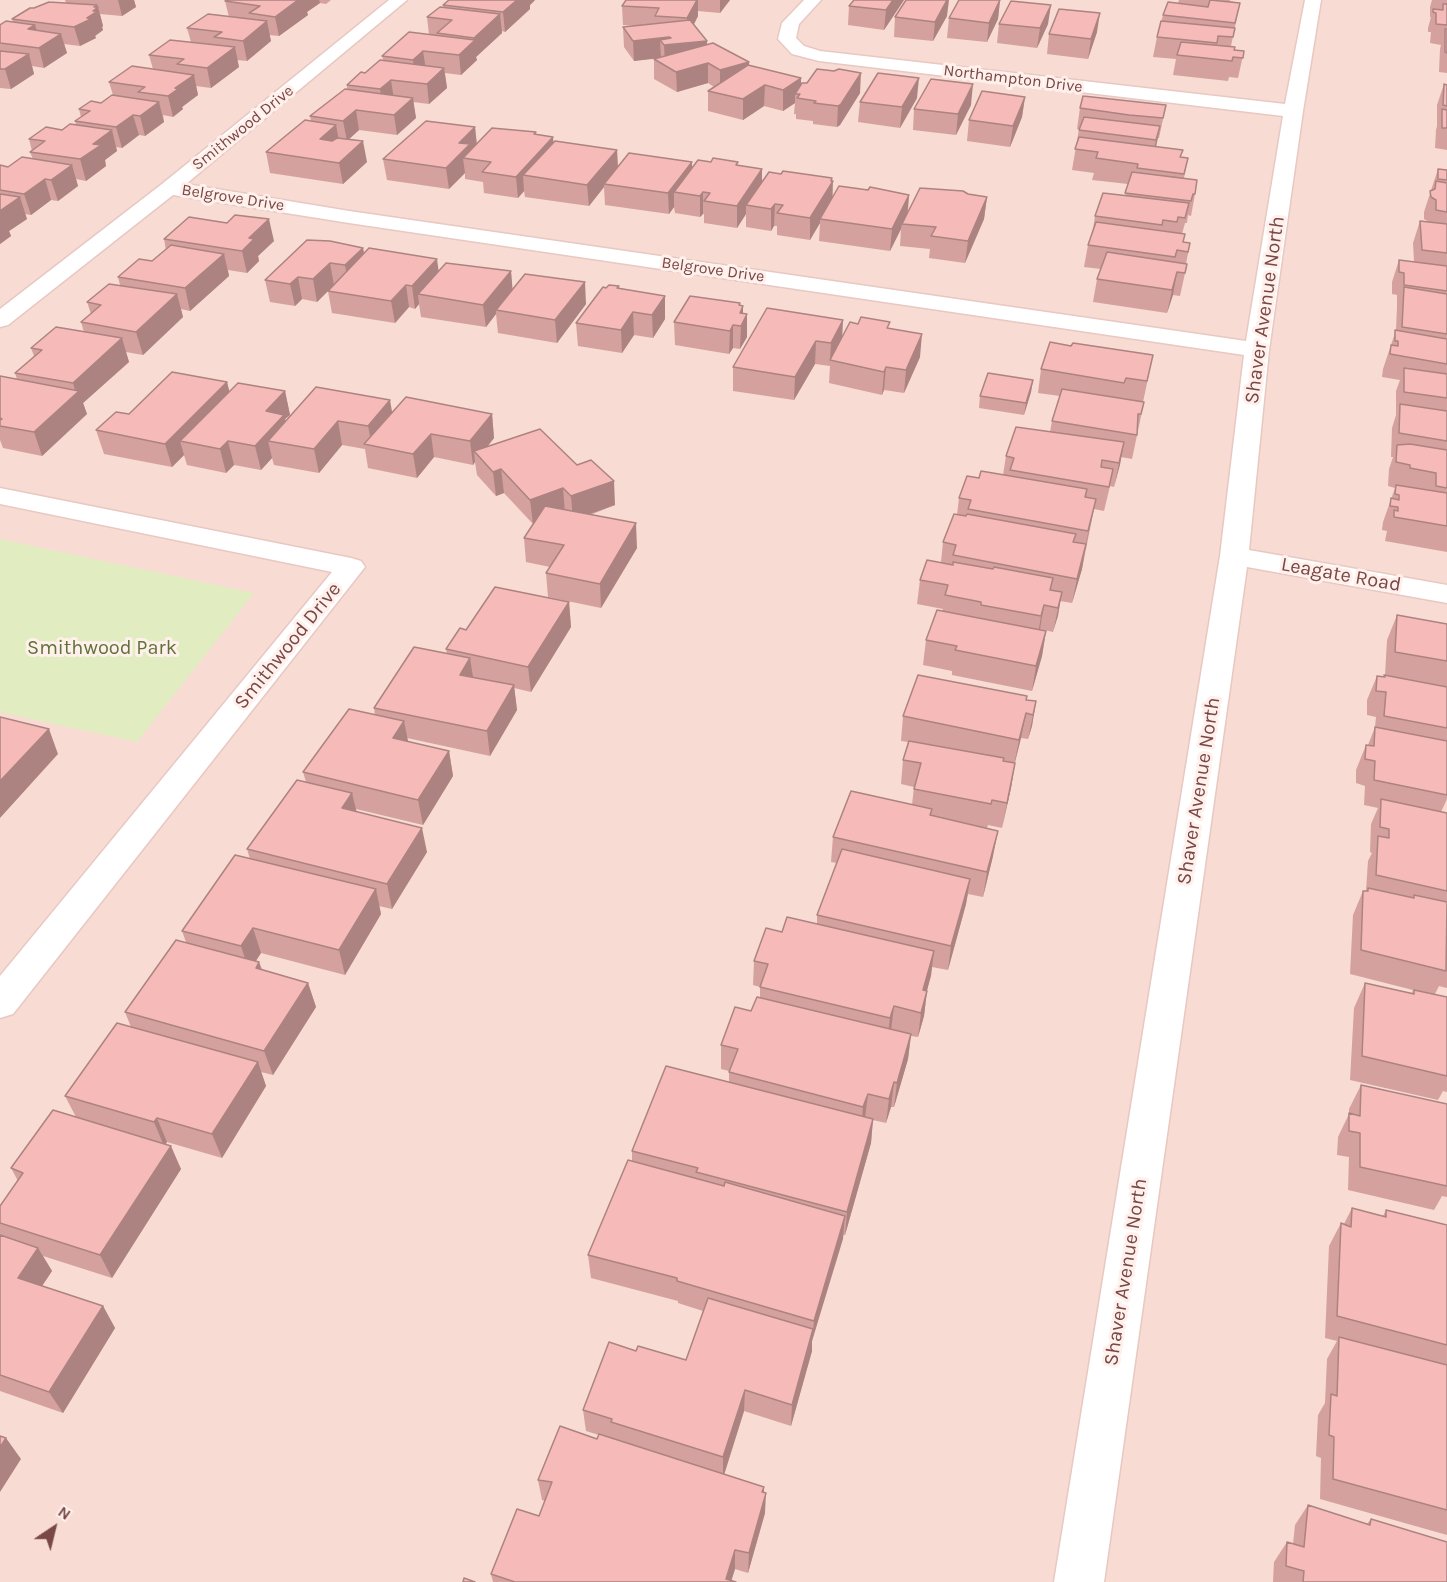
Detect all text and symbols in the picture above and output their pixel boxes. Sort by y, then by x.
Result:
street label: Northampton Drive [942,61,1084,97]
street label: Smithwood Drive [188,81,298,175]
street label: Belgrove Drive [180,180,286,216]
street label: Shaver Avenue North [1240,215,1290,405]
street label: Belgrove Drive [660,253,766,287]
street label: Leagate Road [1279,553,1403,597]
street label: Smithwood Drive [230,578,346,714]
park label: Smithwood Park [27,636,177,660]
street label: Shaver Avenue North [1172,696,1226,886]
street label: Shaver Avenue North [1099,1177,1153,1367]
north arrow [24,1498,84,1558]
text: N [54,1502,75,1524]

